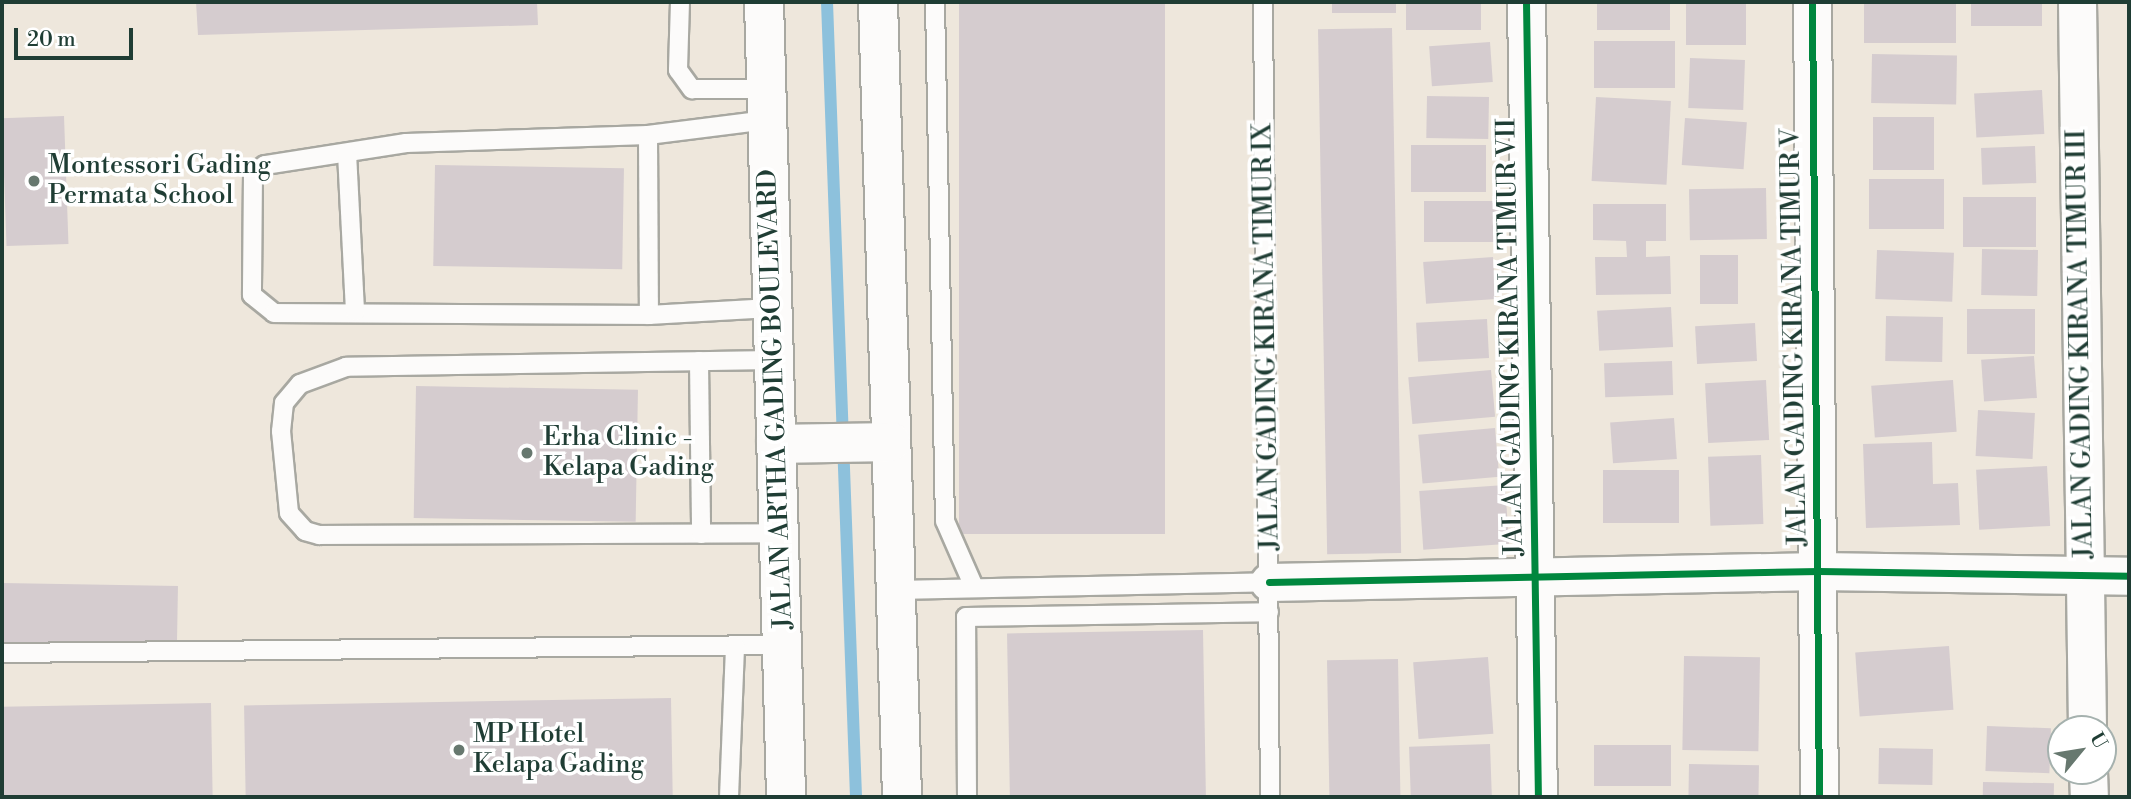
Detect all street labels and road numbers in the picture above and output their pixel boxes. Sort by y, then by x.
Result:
street label: JALAN GADING KIRANA TIMUR VII [1492,118,1530,556]
street label: JALAN GADING KIRANA TIMUR IX [1248,123,1286,551]
street label: JALAN GADING KIRANA TIMUR V [1776,128,1814,546]
street label: JALAN GADING KIRANA TIMUR III [2062,129,2100,559]
street label: JALAN ARTHA GADING BOULEVARD [752,168,800,630]

